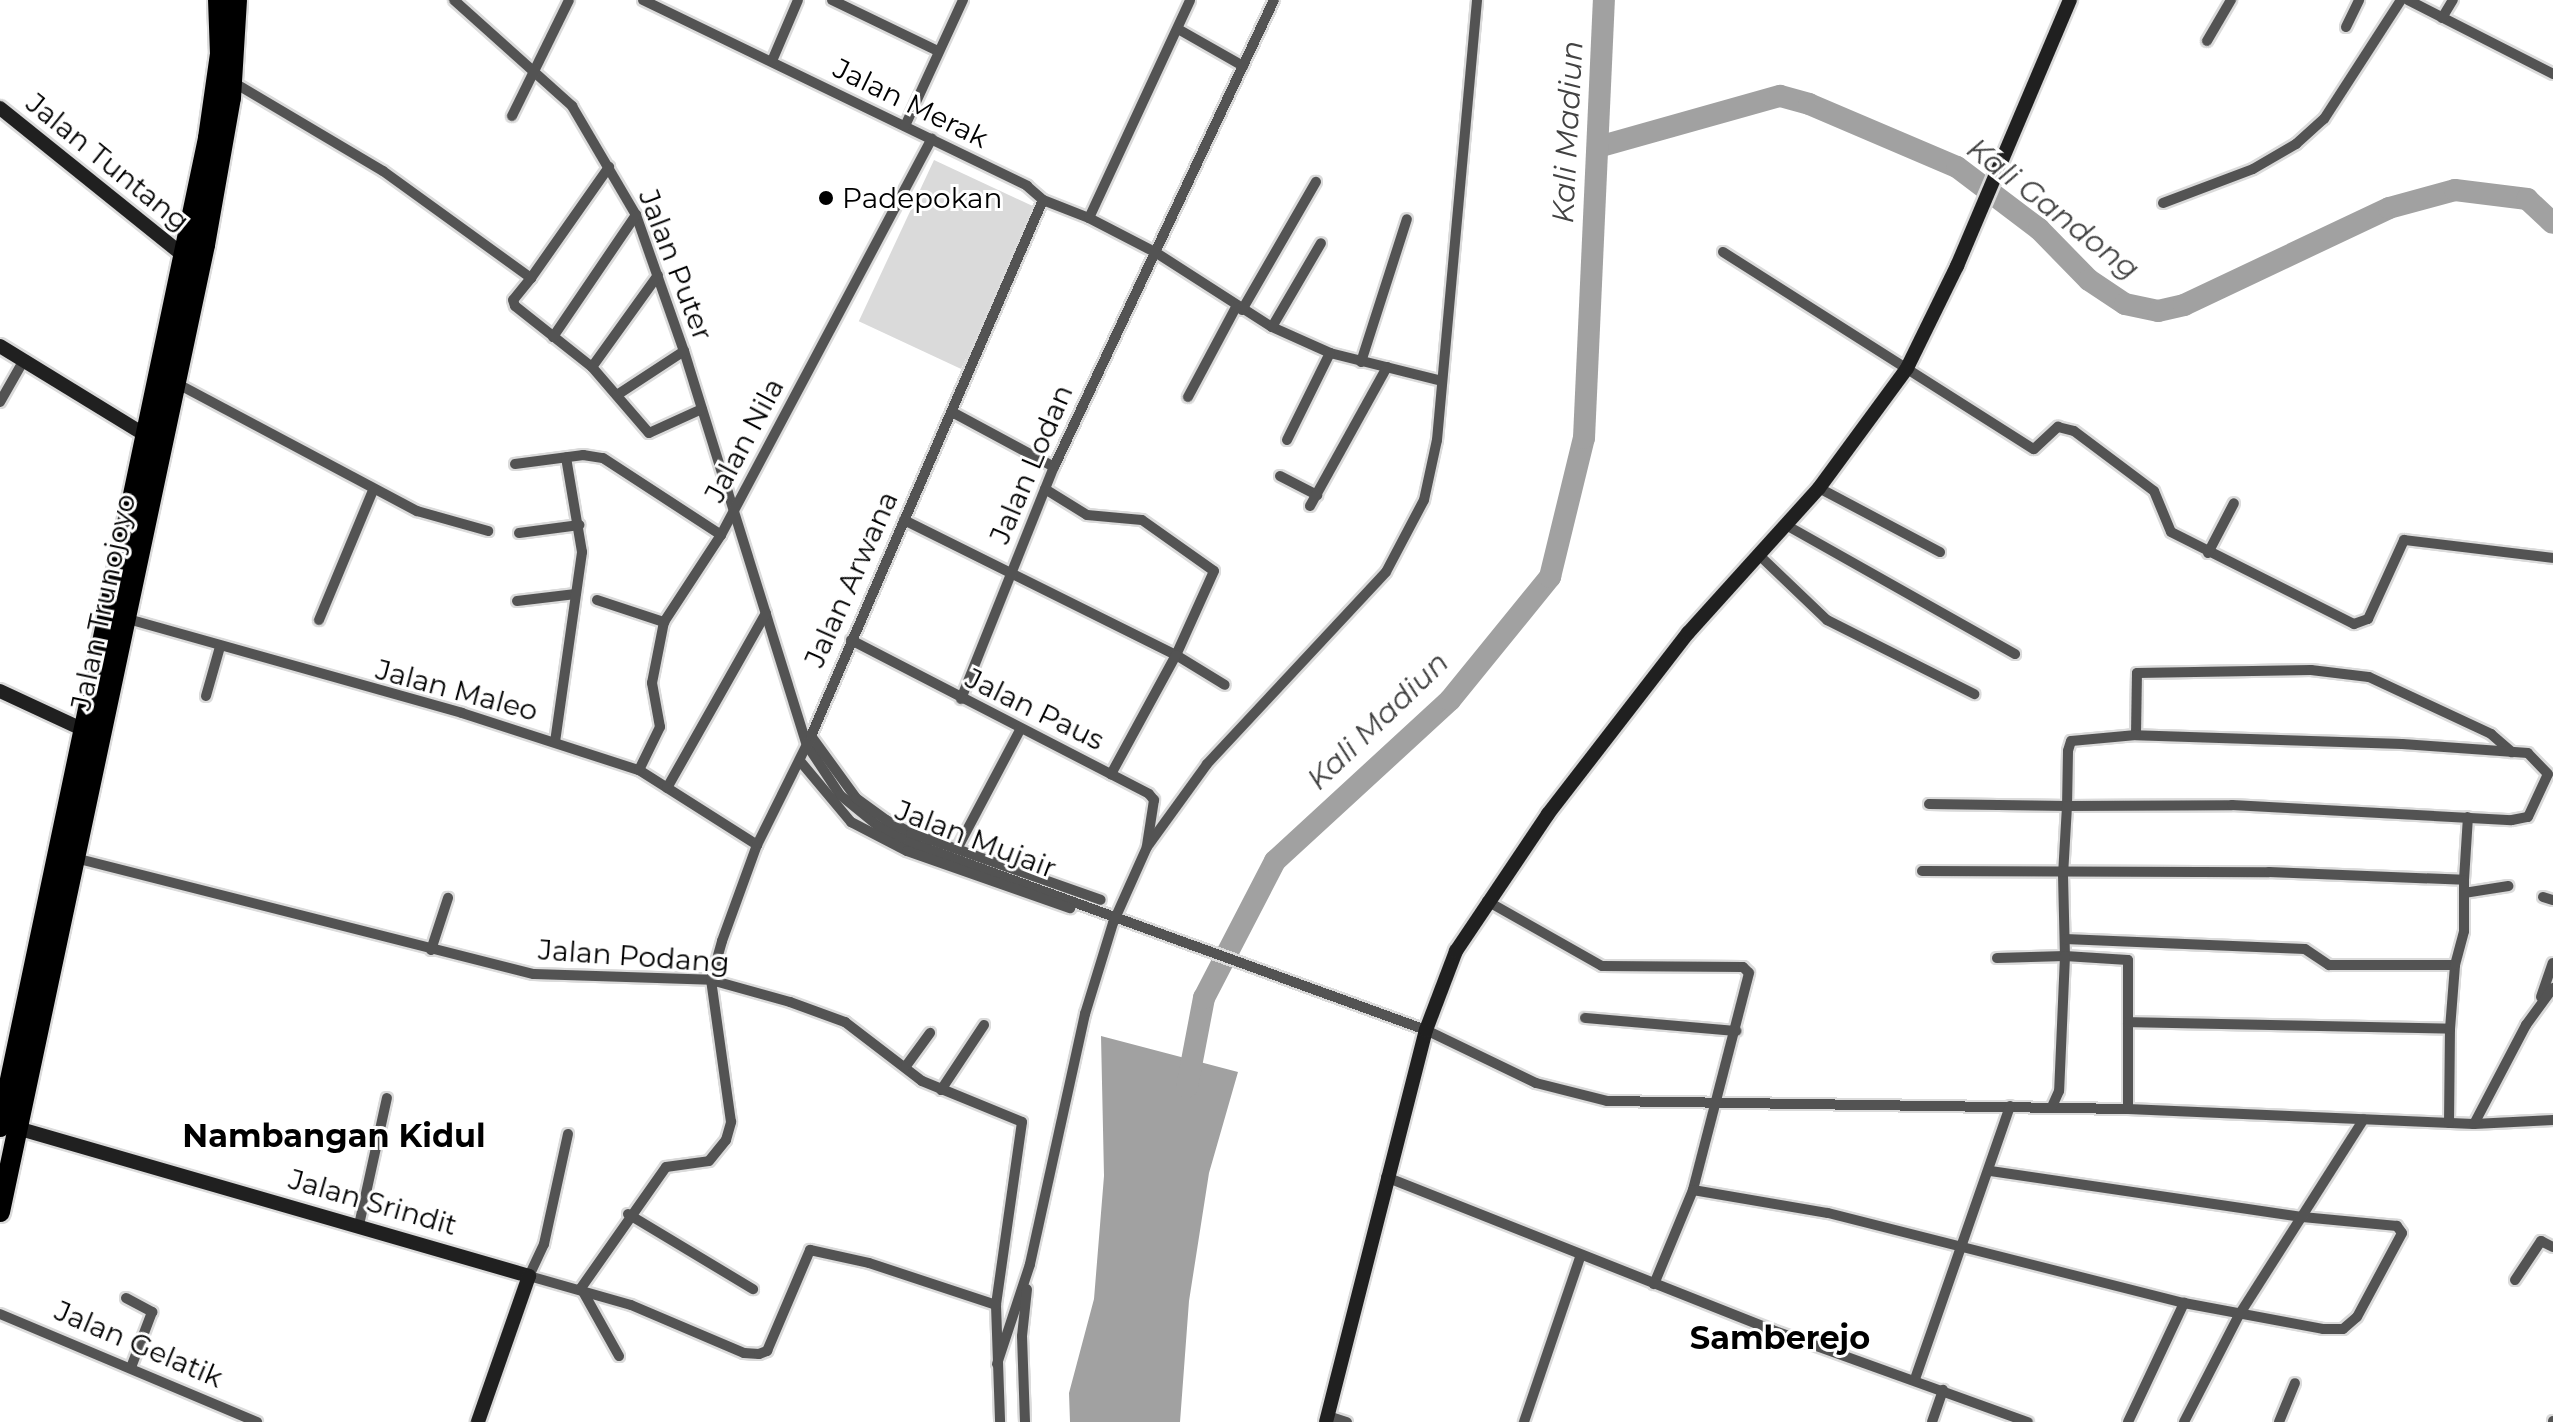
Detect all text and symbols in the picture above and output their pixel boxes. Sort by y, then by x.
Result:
water label: Kali Madiun [1545,40,1591,224]
street label: Jalan Merak [828,51,994,155]
street label: Jalan Tuntang [20,86,196,238]
water label: Kali Gandong [1960,131,2146,287]
place label: Padepokan [842,181,1003,215]
street label: Jalan Puter [632,185,720,345]
marker: Padepokan [817,189,835,207]
street label: Jalan Nila [697,372,791,508]
street label: Jalan Lodan [982,380,1080,548]
street label: Jalan Arwana [797,486,905,672]
street label: Jalan Trunojoyo [64,491,142,713]
water label: Kali Madiun [1300,645,1456,797]
street label: Jalan Maleo [372,652,542,728]
street label: Jalan Paus [960,661,1110,757]
street label: Jalan Mujair [891,793,1061,885]
street label: Jalan Podang [537,933,731,979]
district label: Nambangan Kidul [182,1117,486,1155]
street label: Jalan Srindit [285,1162,461,1242]
street label: Jalan Gelatik [50,1294,228,1394]
district label: Samberejo [1690,1319,1870,1357]

